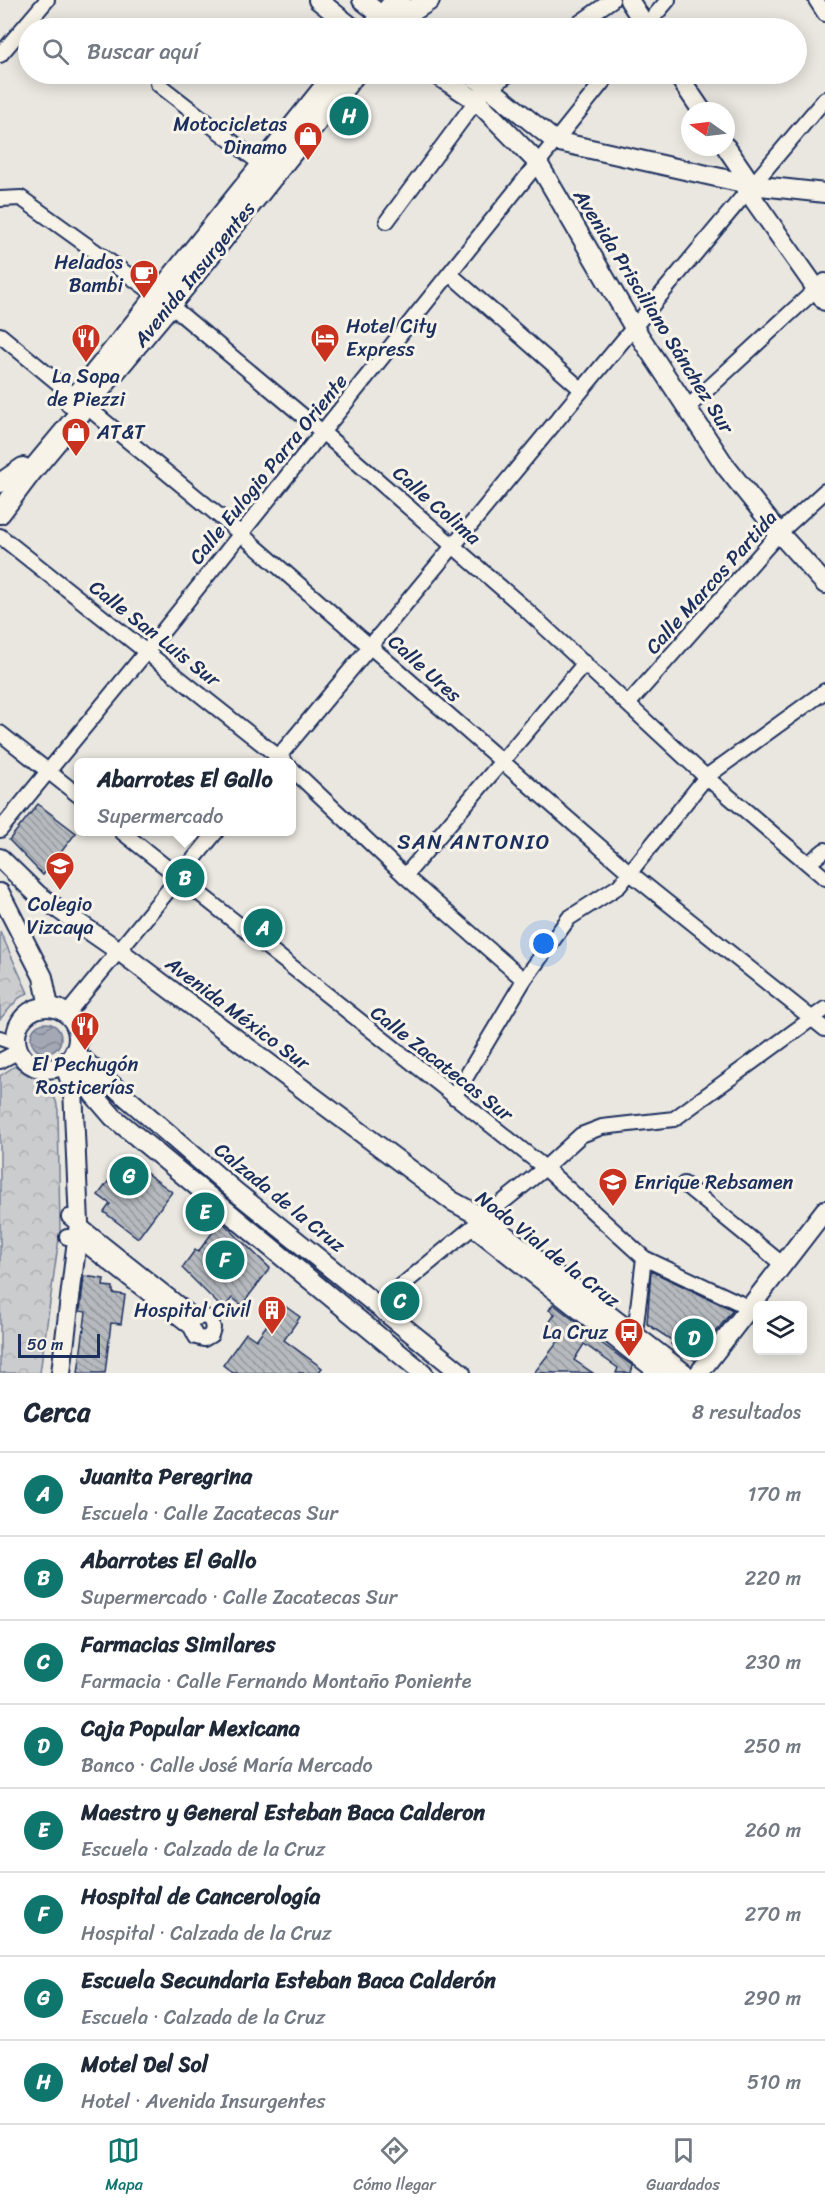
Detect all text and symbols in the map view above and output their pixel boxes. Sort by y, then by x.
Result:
search box [18,18,807,84]
text: Buscar aquí [87,32,199,71]
icon: search [39,35,72,68]
pin: H [330,94,368,138]
north arrow [681,102,735,156]
place label: Motocicletas Dinamo [173,107,288,165]
shop icon: Motocicletas Dinamo [292,120,324,162]
street label: Avenida Prisciliano Sánchez Sur [563,181,744,442]
street label: Avenida Insurgentes [124,193,265,356]
place label: Helados Bambi [54,245,124,303]
cafe icon: Helados Bambi [128,258,160,300]
place label: Hotel City Express [346,309,437,367]
restaurant icon: La Sopa de Piezzi [70,322,102,364]
hotel icon: Hotel City Express [309,322,341,364]
place label: La Sopa de Piezzi [47,359,126,417]
street label: Calle Eulogio Parra Oriente [180,366,357,573]
place label: AT&T [96,415,146,450]
shop icon: AT&T [60,416,92,458]
street label: Calle Colima [384,457,490,555]
street label: Calle Marcos Partida [637,502,786,663]
street label: Calle San Luis Sur [81,571,230,697]
street label: Calle Ures [380,625,470,712]
popup [74,758,296,836]
text: Abarrotes El Gallo [97,760,273,799]
text: Supermercado [97,799,224,834]
district label: SAN ANTONIO [397,823,551,861]
school or university icon: Colegio Vizcaya [44,850,76,892]
pin: B [166,856,204,900]
place label: Colegio Vizcaya [26,887,94,945]
pin: A [244,906,282,950]
your location [529,929,558,958]
street label: Avenida México Sur [157,946,318,1080]
street label: Calle Zacatecas Sur [362,996,522,1132]
restaurant icon: El Pechugón Rosticerías [69,1010,101,1052]
place label: El Pechugón Rosticerías [32,1047,139,1105]
street label: Calzada de la Cruz [206,1133,354,1262]
pin: G [110,1154,148,1198]
place label: Enrique Rebsamen [634,1165,794,1200]
school or university icon: Enrique Rebsamen [597,1166,629,1208]
street label: Nodo Vial de la Cruz [468,1181,628,1318]
pin: E [186,1190,224,1234]
pin: F [206,1238,244,1282]
pin: C [380,1278,420,1324]
place label: Hospital Civil [134,1293,251,1328]
building icon: Hospital Civil [256,1294,288,1336]
map controls [753,1301,807,1355]
button: layers [753,1301,807,1355]
place label: La Cruz [543,1315,608,1350]
bus stop icon: La Cruz [613,1316,645,1358]
pin: D [674,1316,714,1360]
text: 50 m [27,1330,63,1359]
scale bar [18,1331,100,1358]
text: Cerca [24,1389,90,1435]
text: 8 resultados [692,1395,801,1430]
text: Juanita Peregrina [81,1457,252,1496]
text: A [37,1477,50,1512]
text: 170 m [748,1477,801,1512]
text: Escuela · Calle Zacatecas Sur [81,1496,338,1531]
text: Abarrotes El Gallo [81,1541,257,1580]
text: B [37,1561,50,1596]
text: 220 m [745,1561,801,1596]
text: Supermercado · Calle Zacatecas Sur [81,1580,397,1615]
text: Farmacias Similares [81,1625,276,1664]
text: C [37,1645,50,1680]
text: 230 m [745,1645,801,1680]
text: Farmacia · Calle Fernando Montaño Poniente [81,1664,472,1699]
text: Caja Popular Mexicana [81,1709,300,1748]
text: D [38,1729,49,1764]
text: 250 m [744,1729,801,1764]
text: Banco · Calle José María Mercado [81,1748,373,1783]
text: Maestro y General Esteban Baca Calderon [81,1793,485,1832]
text: E [38,1813,49,1848]
text: 260 m [745,1813,801,1848]
text: Escuela · Calzada de la Cruz [81,1832,325,1867]
text: Hospital de Cancerología [81,1877,320,1916]
text: F [38,1897,49,1932]
text: 270 m [745,1897,801,1932]
text: Hospital · Calzada de la Cruz [81,1916,332,1951]
text: Escuela Secundaria Esteban Baca Calderón [81,1961,496,2000]
text: G [37,1981,50,2016]
text: 290 m [744,1981,801,2016]
text: Escuela · Calzada de la Cruz [81,2000,325,2035]
text: Motel Del Sol [81,2045,208,2084]
text: H [36,2065,51,2100]
text: 510 m [747,2065,801,2100]
text: Hotel · Avenida Insurgentes [81,2084,325,2119]
tab: Mapa [105,2134,143,2199]
tab: Cómo llegar [353,2134,436,2199]
tab: Guardados [646,2134,720,2199]

